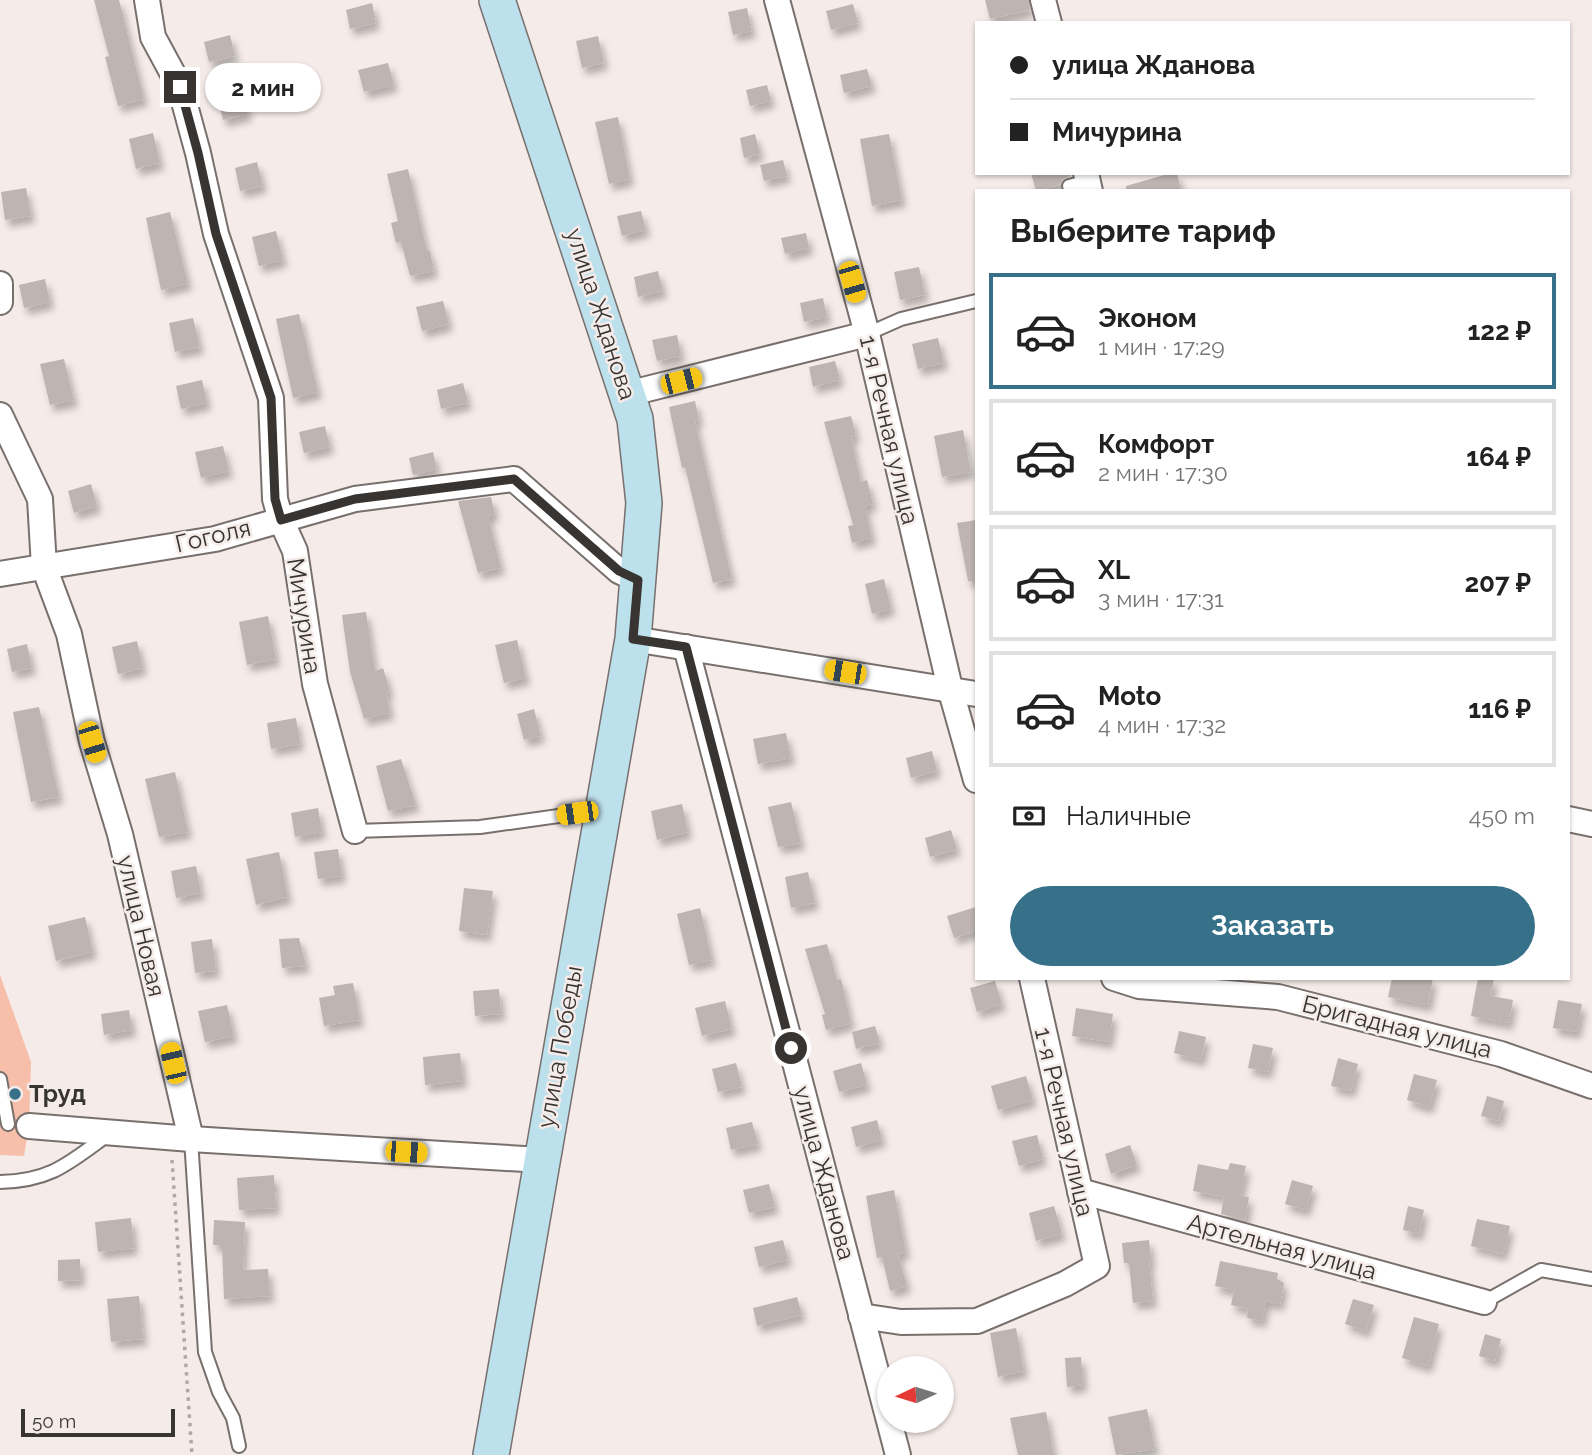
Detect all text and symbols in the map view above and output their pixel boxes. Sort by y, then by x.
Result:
text: улица Жданова [1052,50,1255,80]
callout: 2 мин [204,62,320,112]
route end [164,71,196,103]
text: 2 мин [231,74,295,101]
text: Мичурина [1052,117,1182,147]
text: Выберите тариф [1010,212,1276,249]
street label: улица Жданова [560,224,643,403]
car [837,259,868,305]
icon: car [1014,300,1077,363]
text: Эконом [1098,303,1197,333]
text: 122 ₽ [1467,316,1531,346]
street label: 1-я Речная улица [854,333,925,527]
text: 1 мин · 17:29 [1098,333,1225,360]
car [659,366,704,396]
icon: car [1014,426,1077,489]
text: Комфорт [1098,429,1214,459]
text: 164 ₽ [1466,442,1531,472]
text: 2 мин · 17:30 [1098,459,1228,486]
street label: Гоголя [172,513,254,558]
icon: car [1014,552,1077,615]
text: XL [1098,555,1130,585]
street label: Мичурина [281,556,328,676]
text: 207 ₽ [1464,568,1531,598]
text: 3 мин · 17:31 [1098,585,1224,612]
car [823,658,868,686]
icon: car [1014,678,1077,741]
text: Moto [1098,681,1161,711]
text: 116 ₽ [1468,694,1531,724]
text: 4 мин · 17:32 [1098,711,1226,738]
car [76,719,109,765]
icon: cash [1010,797,1048,835]
car [555,800,600,826]
text: Наличные [1066,801,1191,831]
text: 450 m [1469,802,1535,829]
street label: улица Новая [111,852,172,999]
button: Заказать [1010,886,1535,966]
street label: улица Победы [531,963,588,1130]
street label: Бригадная улица [1299,989,1495,1064]
street label: 1-я Речная улица [1029,1025,1100,1219]
route start [775,1032,807,1064]
car [159,1040,188,1086]
place label: Труд [29,1079,86,1108]
street label: улица Жданова [787,1083,862,1263]
marker: Труд [7,1086,23,1102]
car [385,1140,428,1164]
street label: Артельная улица [1184,1207,1380,1286]
north arrow [877,1356,954,1433]
map controls [877,1356,954,1433]
scale bar [21,1406,175,1438]
text: 50 m [32,1410,76,1432]

